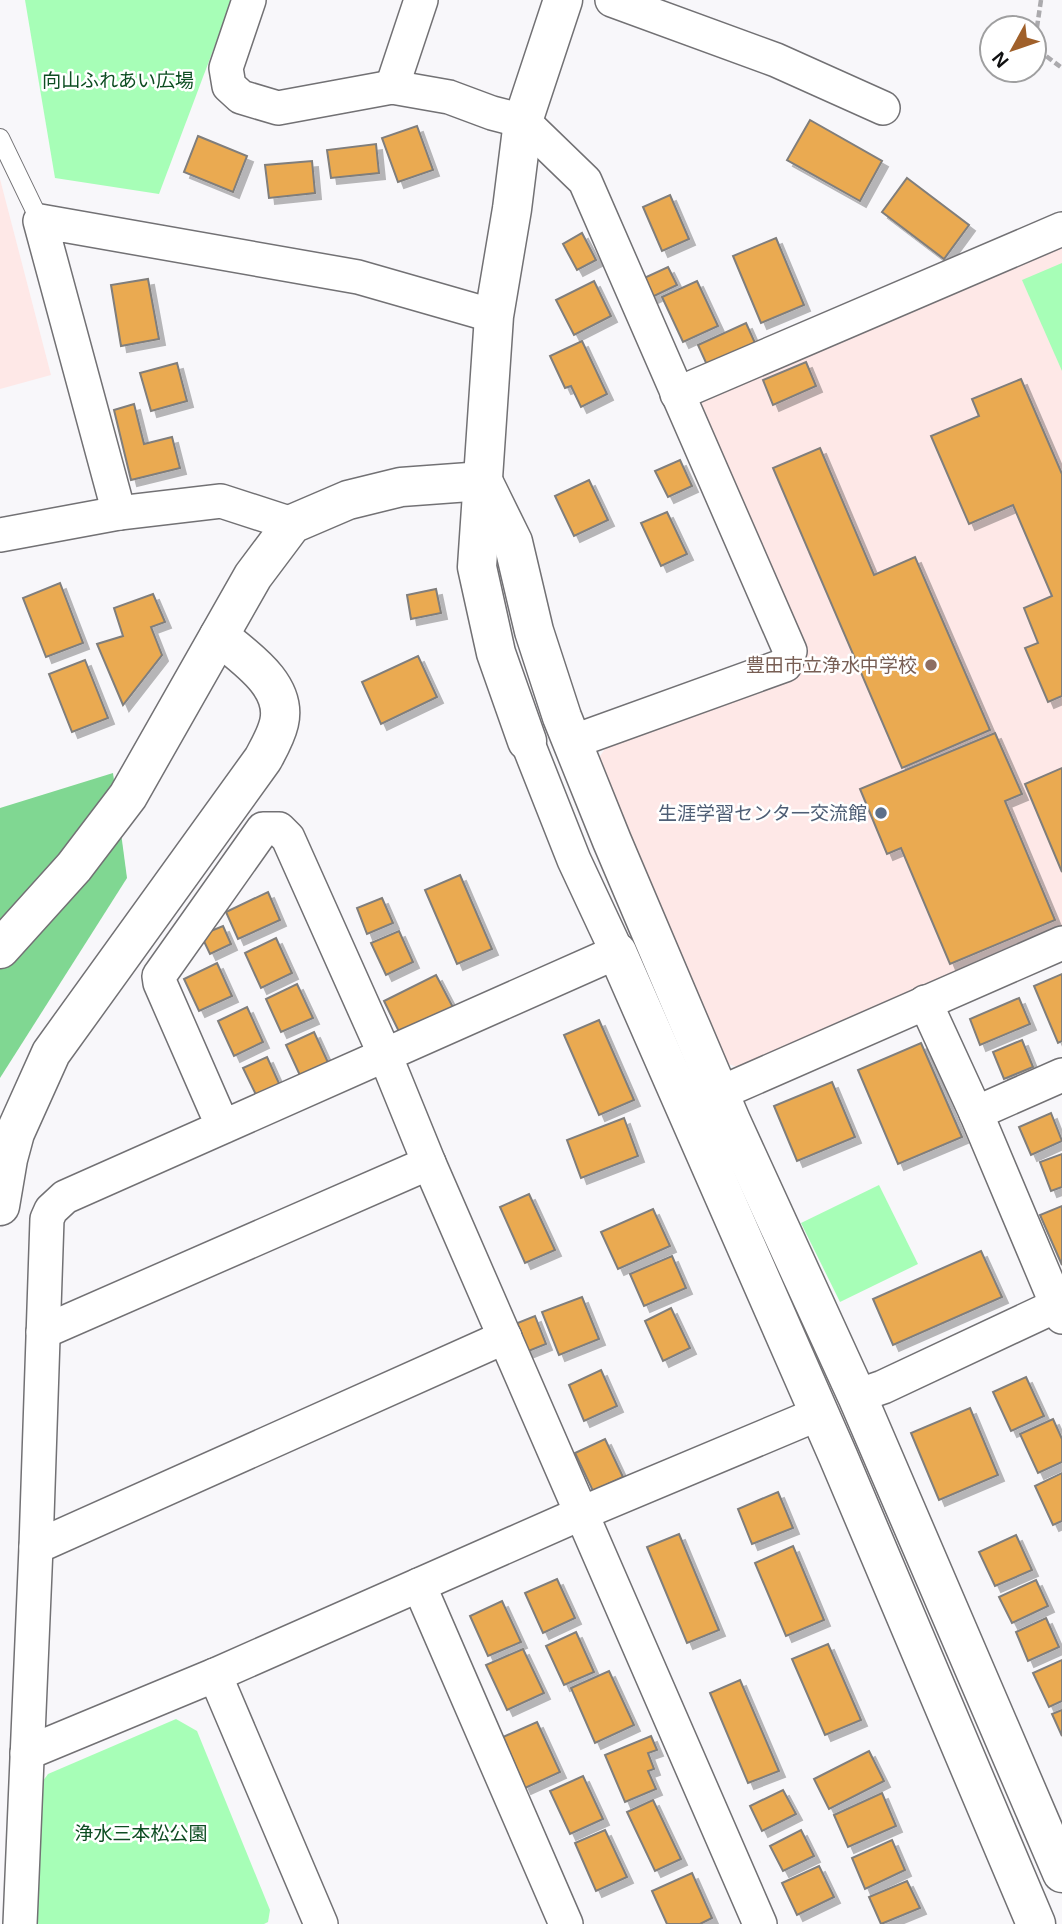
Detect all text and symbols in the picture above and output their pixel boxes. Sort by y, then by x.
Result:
north arrow [978,14,1048,84]
text: N [988,48,1013,72]
park label: 向山ふれあい広場 [42,70,194,91]
place label: 豊田市立浄水中学校 [746,655,917,676]
marker: 豊田市立浄水中学校 [923,657,939,673]
place label: 生涯学習センタ一交流館 [658,803,867,824]
marker: 生涯学習センタ一交流館 [873,805,889,821]
park label: 浄水三本松公園 [74,1823,208,1844]

